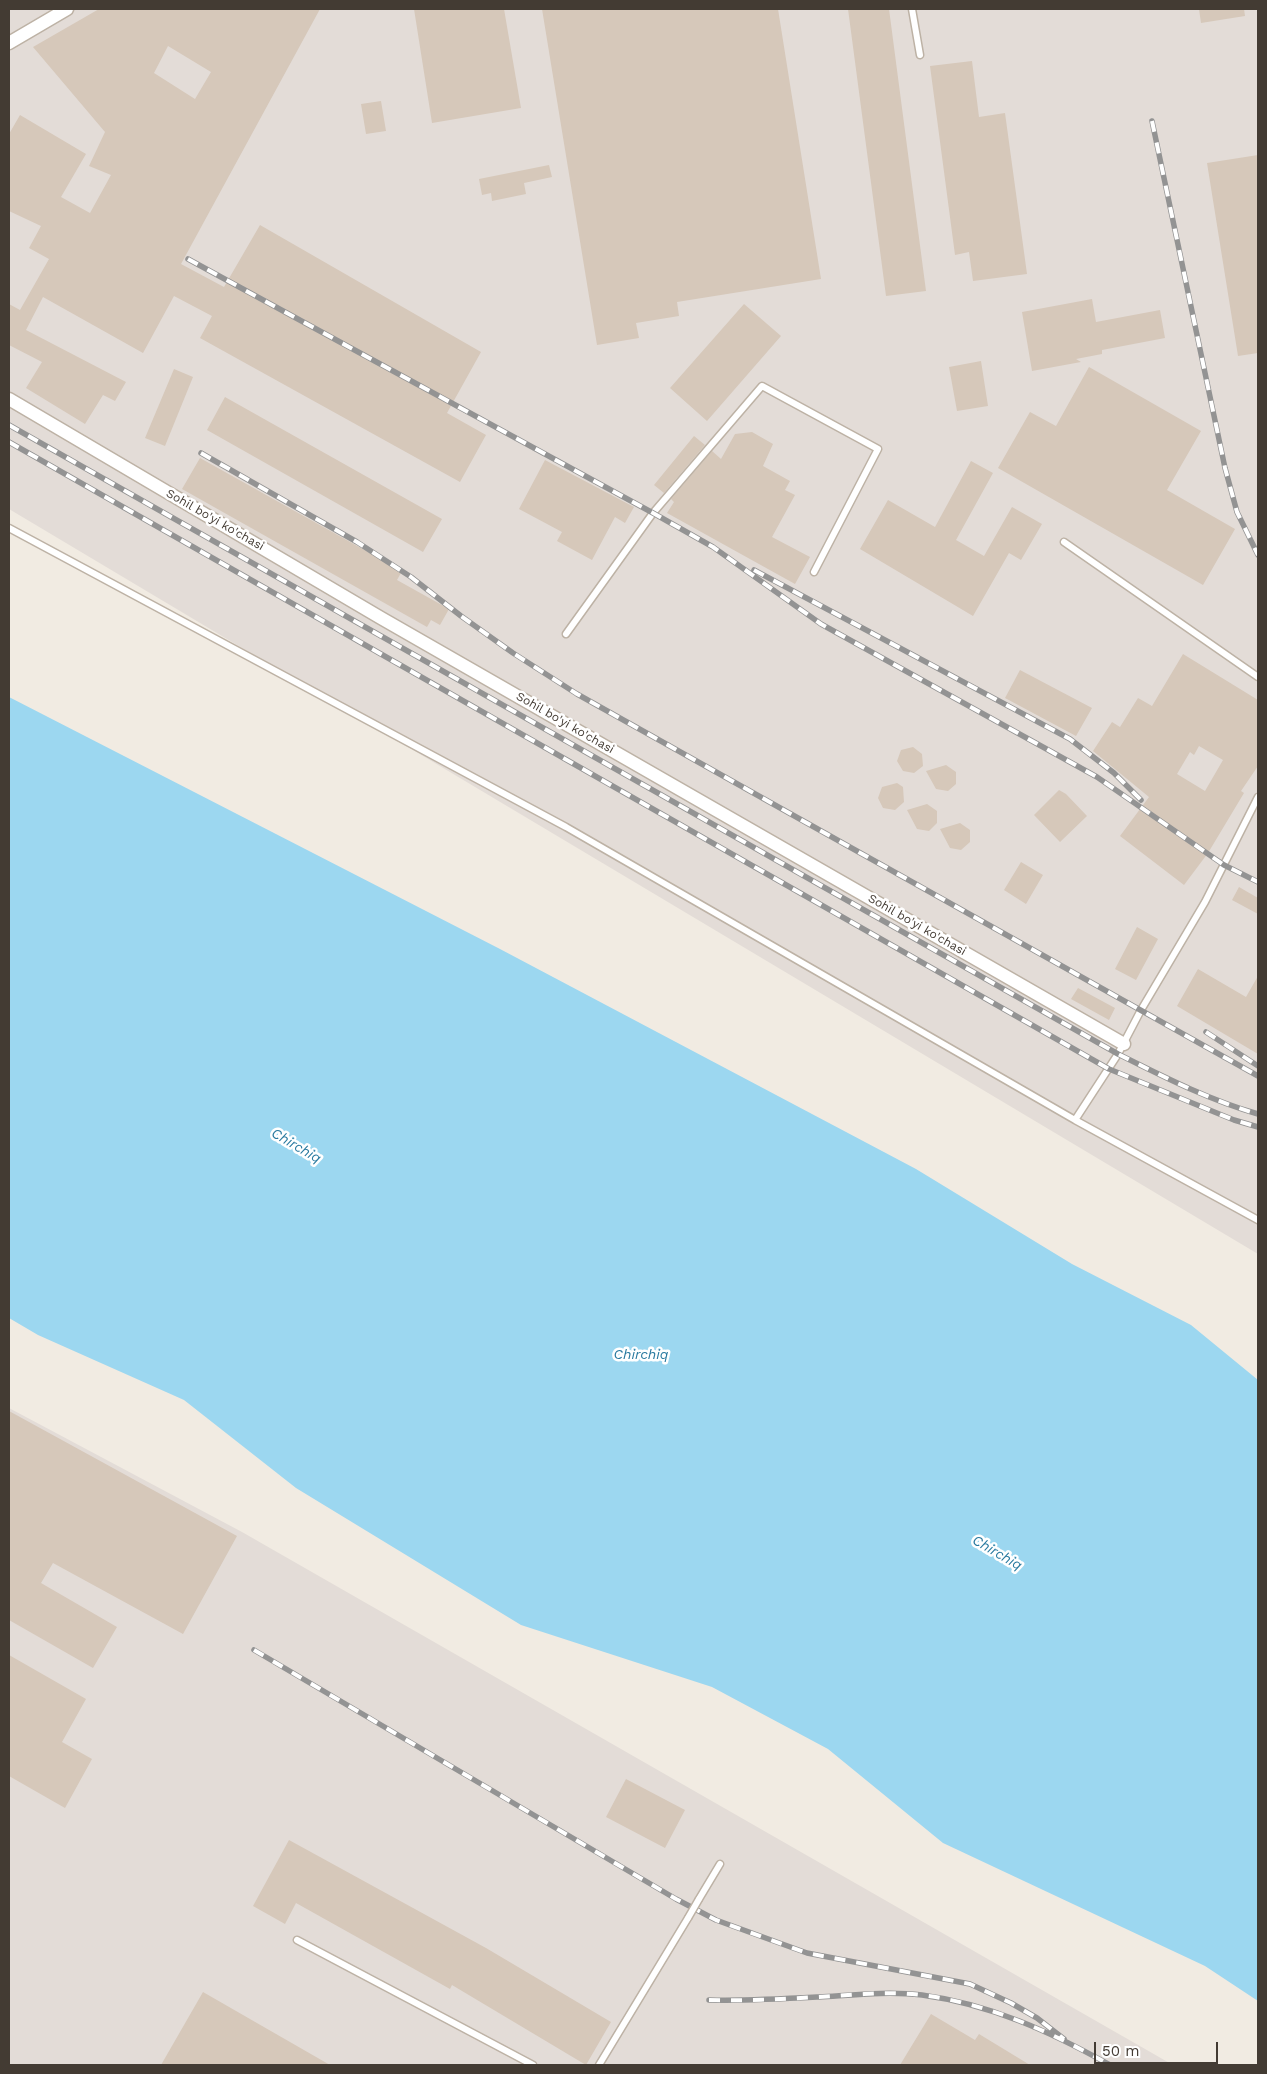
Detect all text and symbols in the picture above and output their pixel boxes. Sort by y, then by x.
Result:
street label: Sohil bo'yi ko'chasi [163,486,267,554]
street label: Sohil bo'yi ko'chasi [513,689,617,757]
street label: Sohil bo'yi ko'chasi [865,891,969,959]
water label: Chirchiq [268,1125,324,1167]
water label: Chirchiq [614,1347,668,1363]
water label: Chirchiq [969,1532,1025,1574]
scale bar [1097,2032,1221,2064]
text: 50 m [1102,2042,1139,2060]

